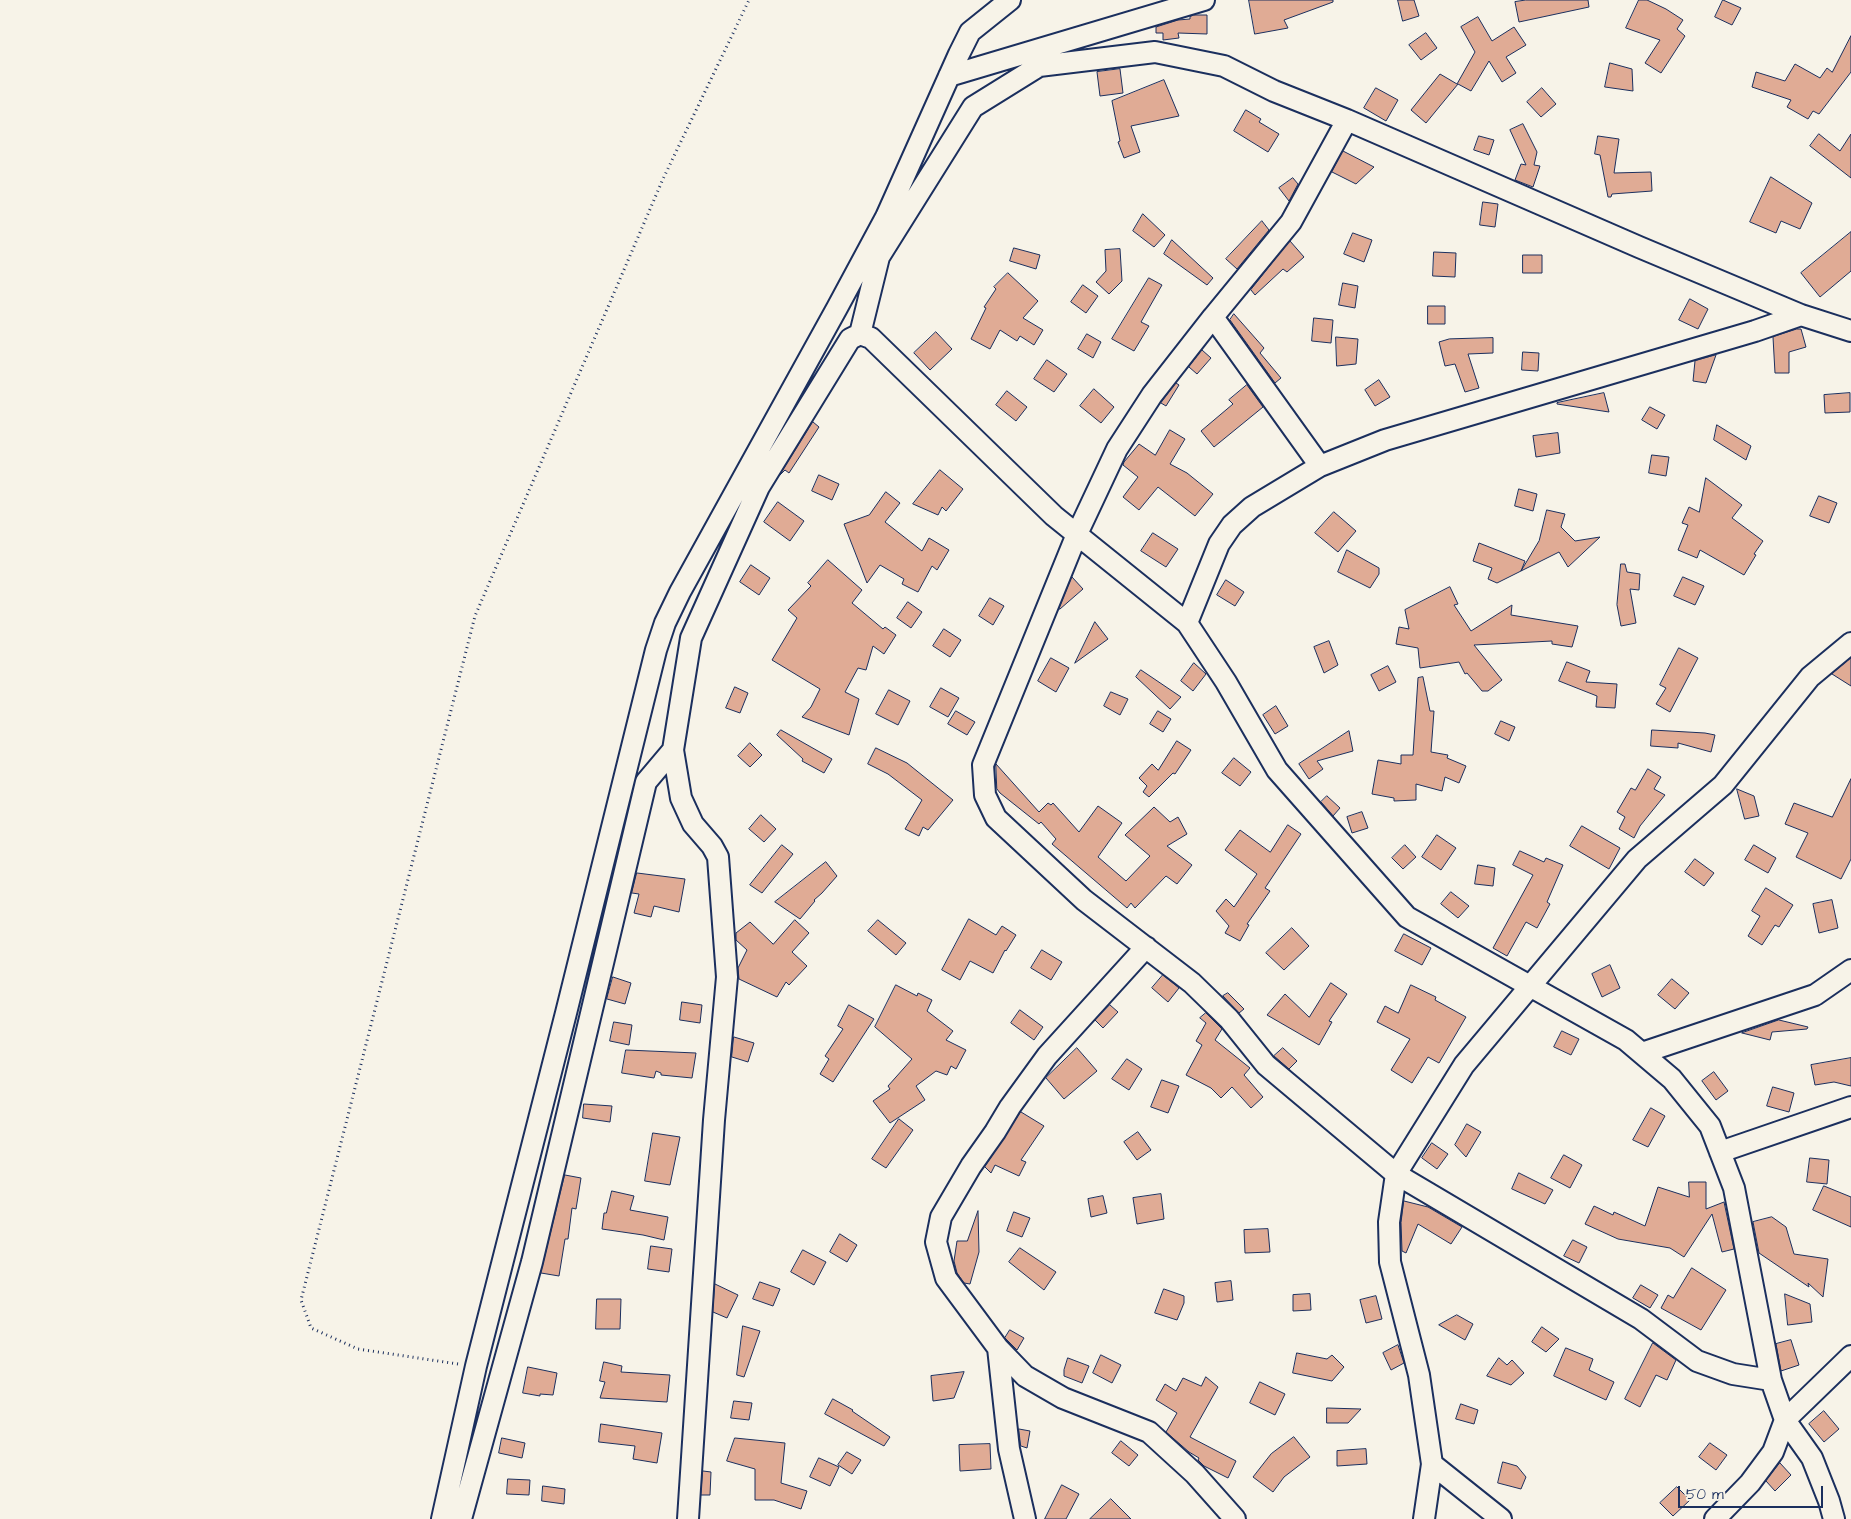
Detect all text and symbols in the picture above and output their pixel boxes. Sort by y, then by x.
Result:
scale bar [1681,1476,1826,1508]
text: 50 m [1686,1484,1724,1505]

